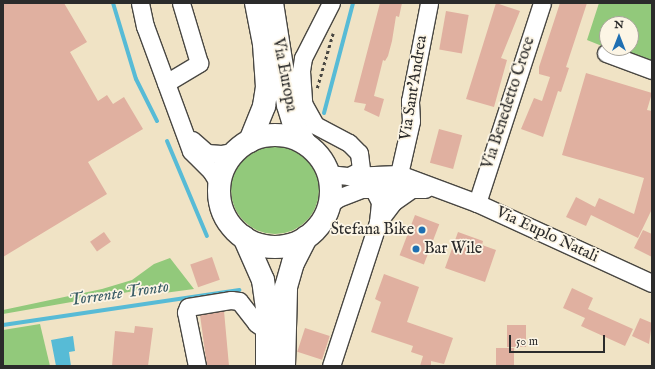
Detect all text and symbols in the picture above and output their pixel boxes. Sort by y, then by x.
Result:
north arrow [599,16,639,56]
text: N [614,18,624,32]
street label: Via Sant'Andrea [396,34,432,142]
street label: Via Benedetto Croce [479,34,539,172]
street label: Via Europa [267,37,301,113]
street label: Via Euplo Natali [493,203,601,267]
place label: Stefana Bike [331,220,414,240]
marker: Stefana Bike [417,225,427,235]
place label: Bar Wile [424,239,482,259]
marker: Bar Wile [411,244,421,254]
water label: Torrente Tronto [68,277,170,311]
scale bar [511,327,607,353]
text: 50 m [516,334,538,349]

